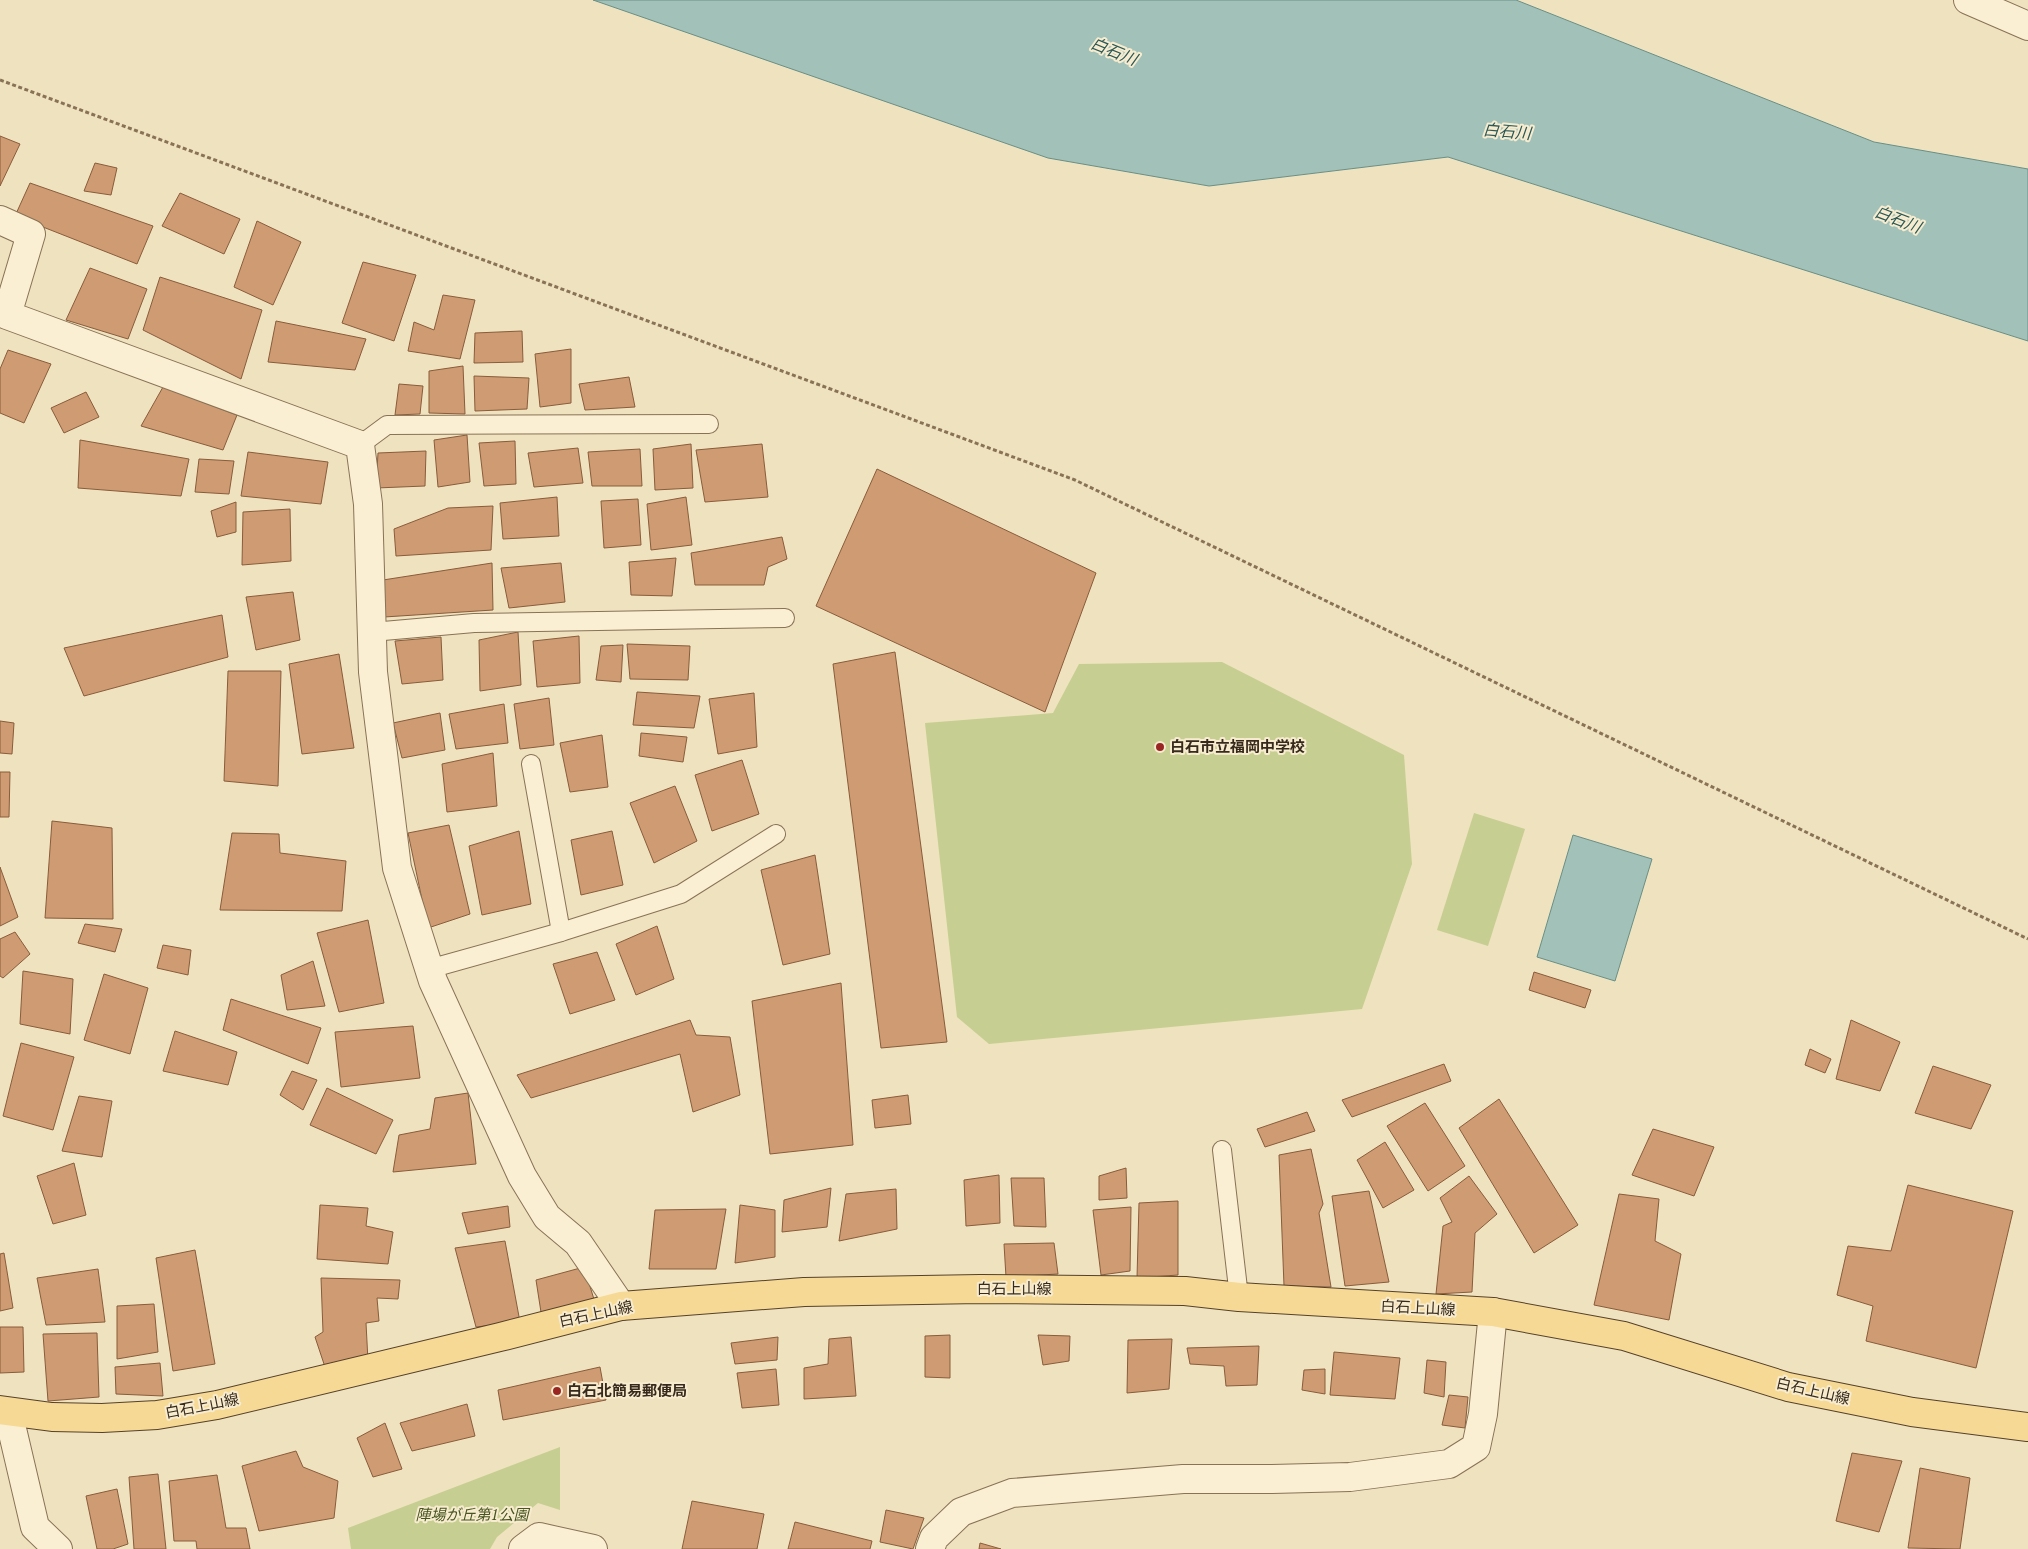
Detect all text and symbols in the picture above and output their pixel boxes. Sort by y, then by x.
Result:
water label: 白石川 [1088,32,1142,71]
water label: 白石川 [1482,118,1534,144]
water label: 白石川 [1872,200,1926,239]
place label: 白石市立福岡中学校 [1170,736,1305,756]
marker: 白石市立福岡中学校 [1154,741,1166,753]
street label: 白石上山線 [976,1278,1052,1298]
street label: 白石上山線 [557,1295,635,1331]
street label: 白石上山線 [1380,1295,1456,1319]
street label: 白石上山線 [1774,1372,1852,1408]
place label: 白石北簡易郵便局 [567,1380,687,1400]
marker: 白石北簡易郵便局 [551,1385,563,1397]
street label: 白石上山線 [163,1388,241,1422]
park label: 陣場が丘第1公園 [416,1504,530,1524]

